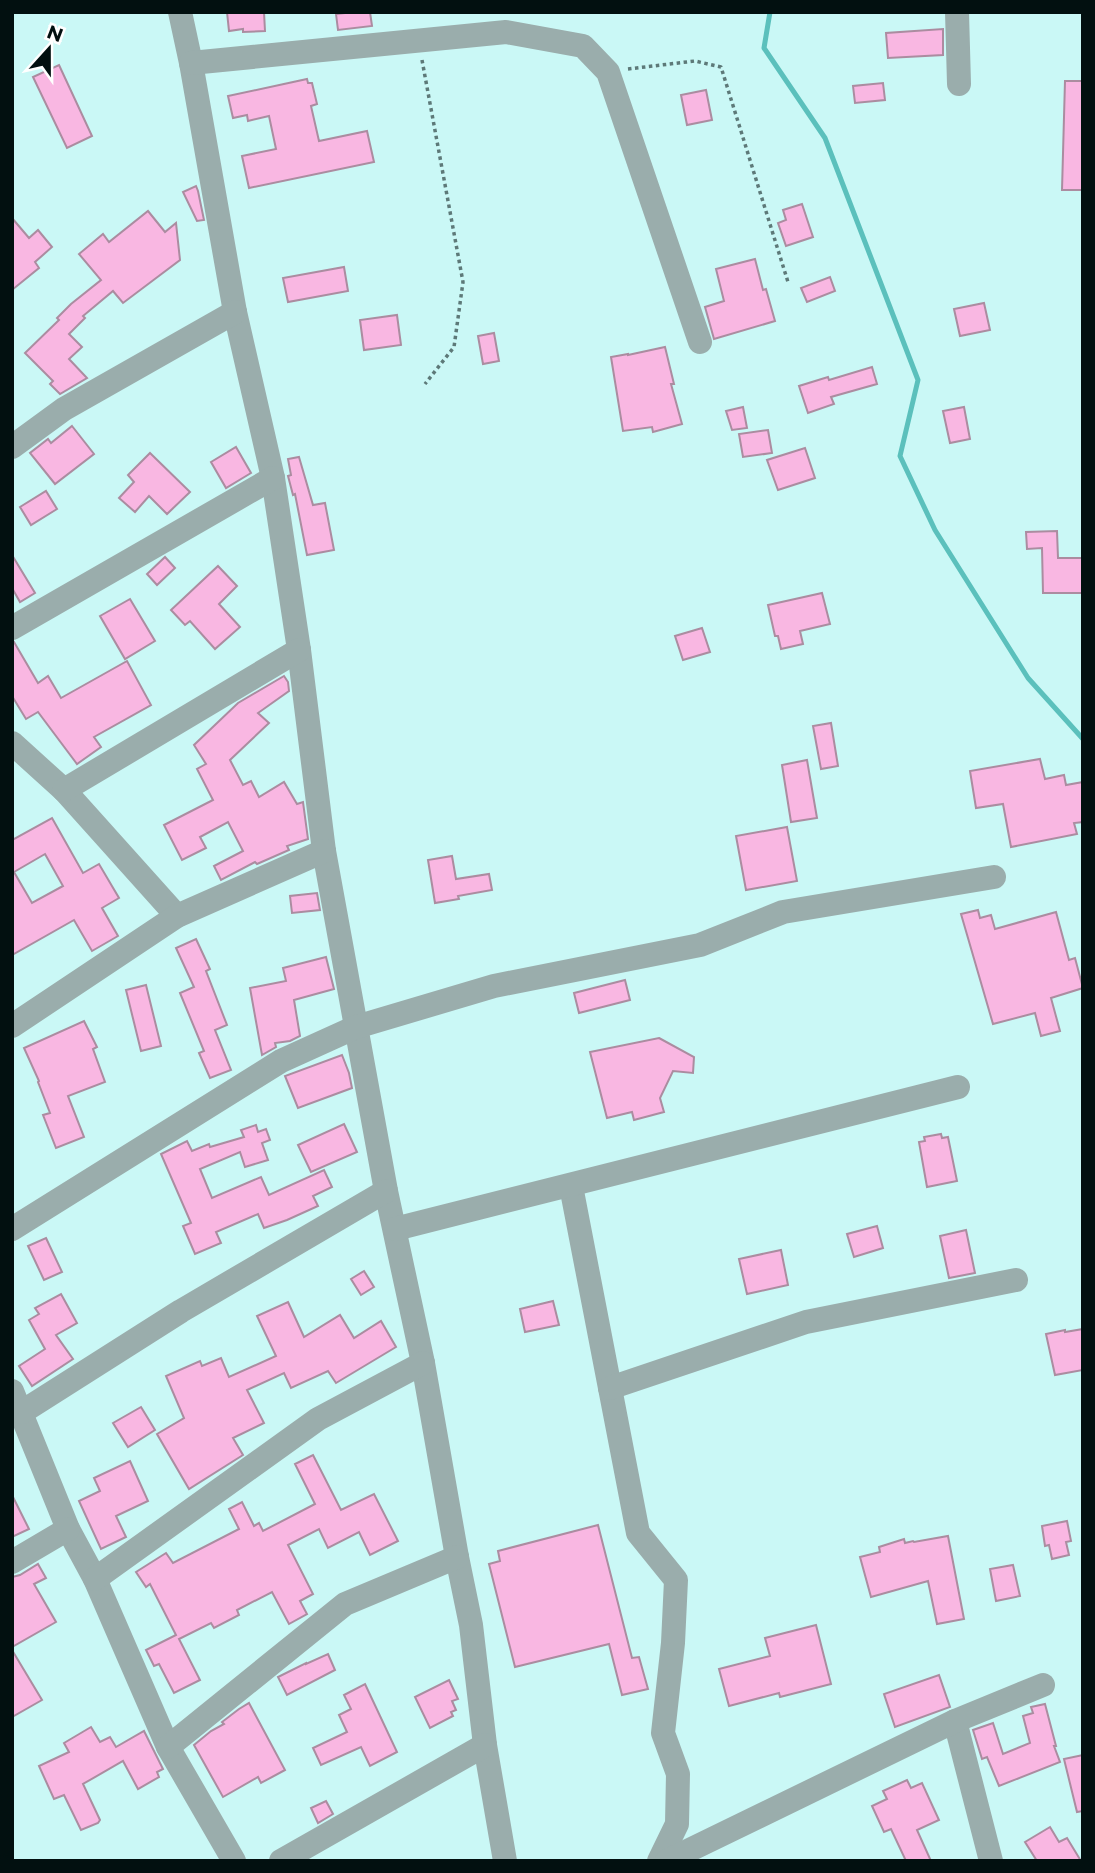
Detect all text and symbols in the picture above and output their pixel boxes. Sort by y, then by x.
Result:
north arrow [14,14,84,84]
text: N [44,20,66,47]

